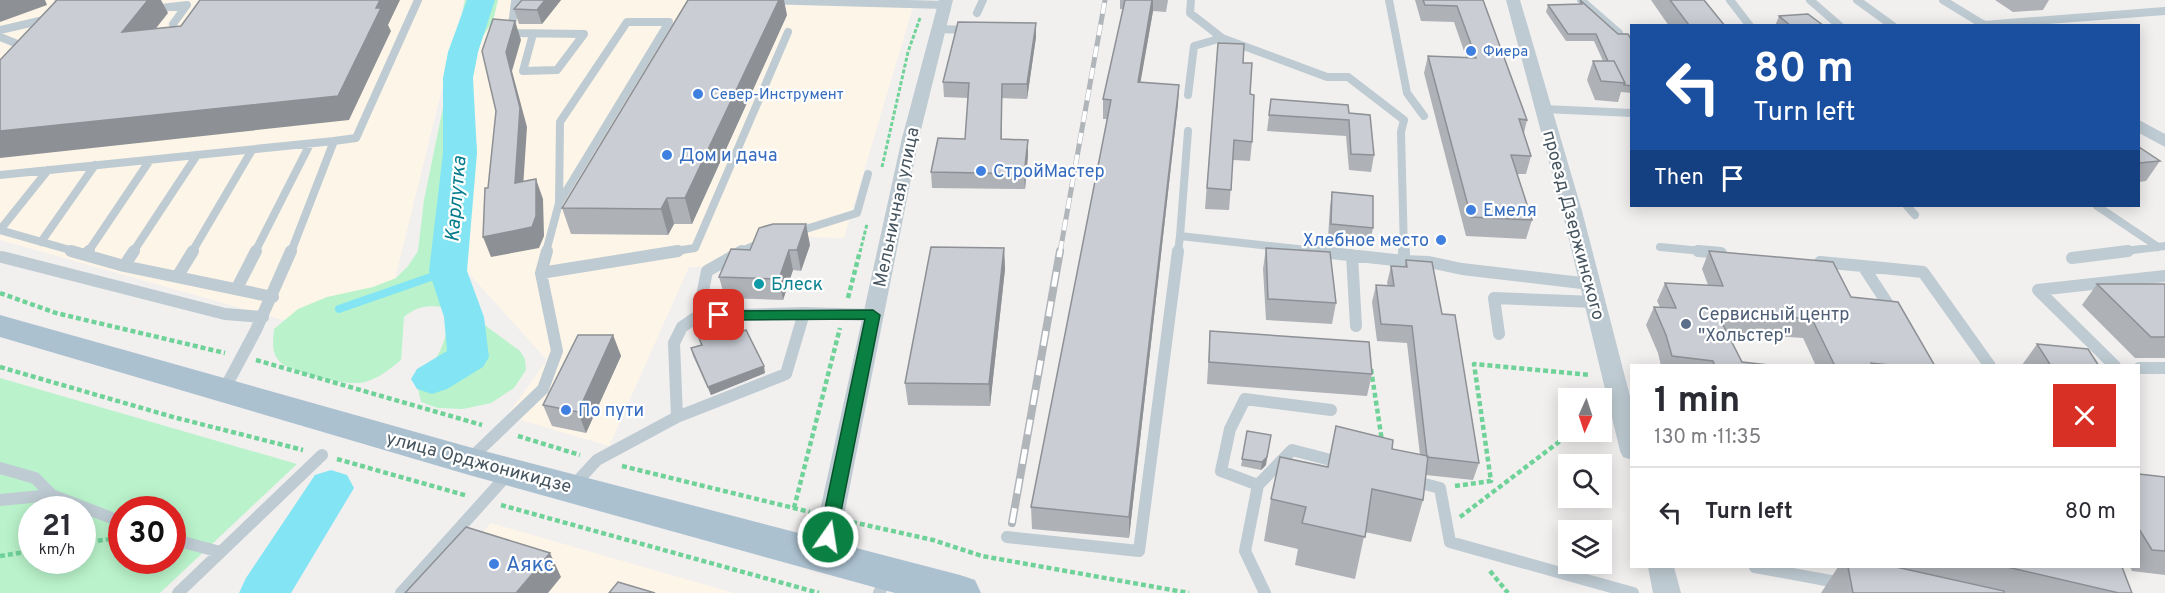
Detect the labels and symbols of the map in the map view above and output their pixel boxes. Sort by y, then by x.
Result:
place label: Фиера [1483,43,1528,62]
marker: Фиера [1464,44,1478,58]
place label: Север-Инструмент [710,86,844,105]
marker: Север-Инструмент [691,87,705,101]
street label: Мельничная улица [869,125,926,289]
street label: проезд Дзержинского [1536,128,1609,323]
place label: Дом и дача [679,145,777,168]
marker: Дом и дача [660,148,674,162]
water label: Карлутка [440,155,474,243]
place label: СтройМастер [993,161,1105,184]
marker: СтройМастер [974,164,988,178]
place label: Емеля [1483,200,1537,223]
marker: Емеля [1464,203,1478,217]
place label: Хлебное место [1303,230,1429,253]
marker: Хлебное место [1434,233,1448,247]
place label: Блеск [771,274,823,297]
marker: Блеск [752,277,766,291]
pin [693,289,744,340]
place label: Сервисный центр "Хольстер" [1698,304,1850,348]
marker: Сервисный центр "Хольстер" [1679,317,1693,331]
north arrow [1558,388,1612,442]
place label: По пути [578,400,644,423]
marker: По пути [559,403,573,417]
street label: улица Орджоникидзе [383,428,574,499]
speed limit sign: 30 [108,496,186,574]
position arrow [796,505,860,569]
place label: Аякс [506,552,554,579]
marker: Аякс [487,557,501,571]

